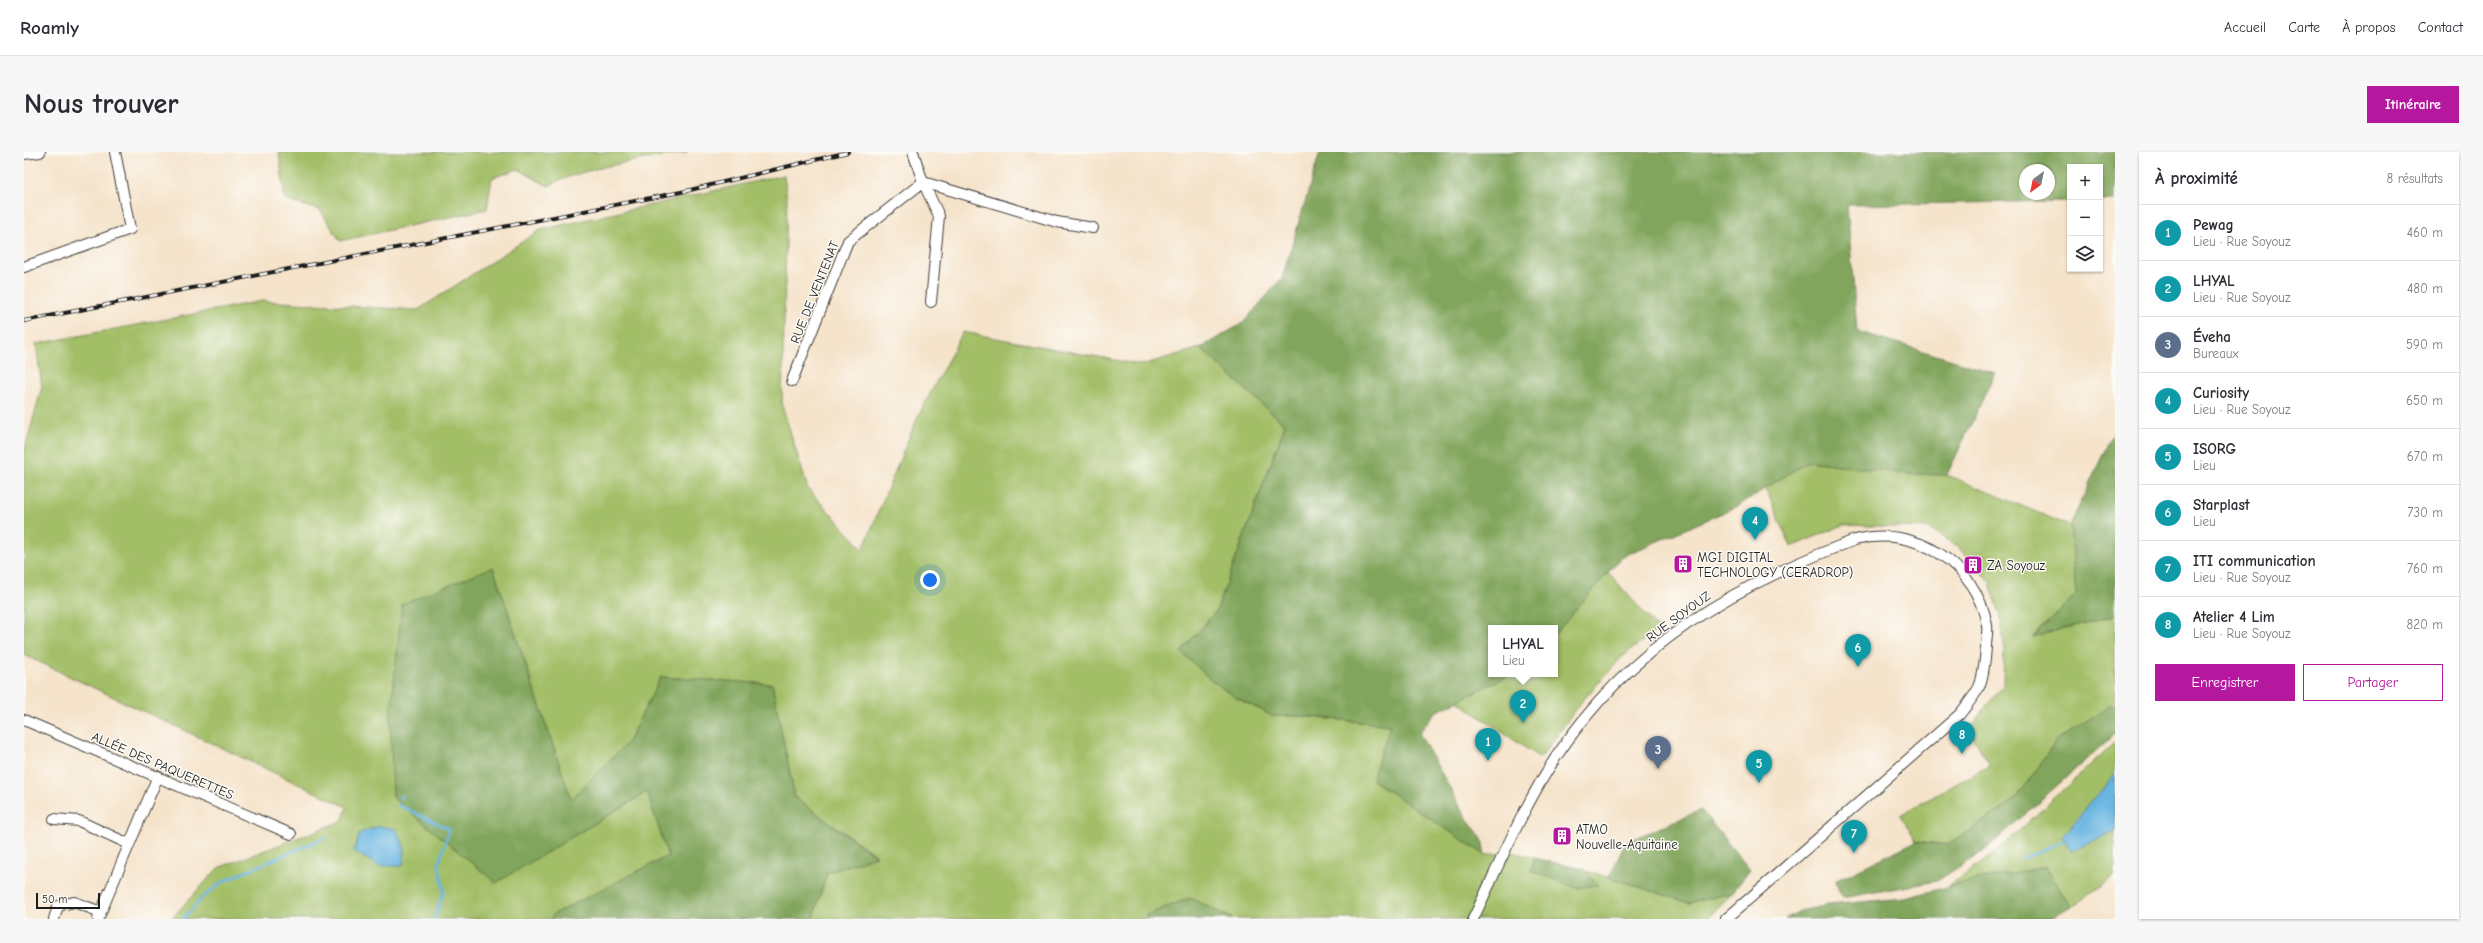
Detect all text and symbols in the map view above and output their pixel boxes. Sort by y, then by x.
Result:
text: Roamly [20,17,79,39]
text: Accueil [2224,19,2266,36]
text: Carte [2288,19,2320,36]
text: À propos [2342,19,2396,36]
text: Contact [2418,19,2463,36]
button: Itinéraire [2367,86,2459,123]
text: Nous trouver [24,88,179,120]
north arrow [2019,164,2055,200]
map controls [2067,164,2103,272]
button: + [2067,164,2103,200]
text: À proximité [2155,169,2238,188]
text: 8 résultats [2387,171,2443,186]
button: − [2067,200,2103,236]
text: Pewag [2193,216,2234,234]
text: 1 [2165,225,2171,240]
text: 460 m [2407,225,2443,240]
text: Lieu · Rue Soyouz [2193,234,2291,249]
button: layers [2067,236,2103,272]
street label: RUE DE VENTENAT [787,239,842,346]
text: LHYAL [2193,272,2235,290]
text: 2 [2165,281,2171,296]
text: 480 m [2407,281,2443,296]
text: Lieu · Rue Soyouz [2193,290,2291,305]
text: Éveha [2193,328,2231,346]
text: 3 [2165,337,2171,352]
text: 590 m [2406,337,2443,352]
text: Bureaux [2193,346,2239,361]
text: Curiosity [2193,384,2249,402]
text: 4 [2165,393,2171,408]
text: 650 m [2406,393,2443,408]
text: Lieu · Rue Soyouz [2193,402,2291,417]
text: ISORG [2193,440,2236,458]
text: 5 [2165,449,2171,464]
text: 670 m [2407,449,2443,464]
text: Lieu [2193,458,2216,473]
text: Starplast [2193,496,2250,514]
text: 6 [2165,505,2171,520]
text: 730 m [2407,505,2443,520]
pin: 4 [1742,507,1768,540]
text: Lieu [2193,514,2216,529]
place label: MGI DIGITAL TECHNOLOGY (CERADROP) [1697,550,1853,580]
text: ITI communication [2193,552,2316,570]
building icon: MGI DIGITAL TECHNOLOGY (CERADROP) [1672,553,1694,575]
building icon: ZA Soyouz [1962,554,1984,576]
place label: ZA Soyouz [1987,558,2046,573]
text: 7 [2165,561,2171,576]
text: 760 m [2407,561,2443,576]
your location [920,570,940,590]
text: Lieu · Rue Soyouz [2193,570,2291,585]
street label: RUE SOYOUZ [1643,588,1714,645]
text: Atelier 4 Lim [2193,608,2275,626]
text: 8 [2165,617,2171,632]
text: 820 m [2406,617,2443,632]
popup [1488,625,1558,677]
text: Lieu · Rue Soyouz [2193,626,2291,641]
pin: 6 [1845,634,1871,667]
text: LHYAL [1502,635,1544,653]
text: Lieu [1502,653,1525,668]
button: Enregistrer [2155,664,2295,701]
button: Partager [2303,664,2443,701]
pin: 2 [1510,690,1536,723]
pin: 8 [1949,721,1975,754]
street label: ALLÉE DES PAQUERETTES [90,728,236,802]
pin: 1 [1475,728,1501,761]
pin: 3 [1645,736,1671,769]
pin: 5 [1746,750,1772,783]
pin: 7 [1841,820,1867,853]
place label: ATMO Nouvelle-Aquitaine [1576,822,1678,852]
building icon: ATMO Nouvelle-Aquitaine [1551,825,1573,847]
scale bar [36,891,100,910]
text: 50 m [42,893,67,906]

